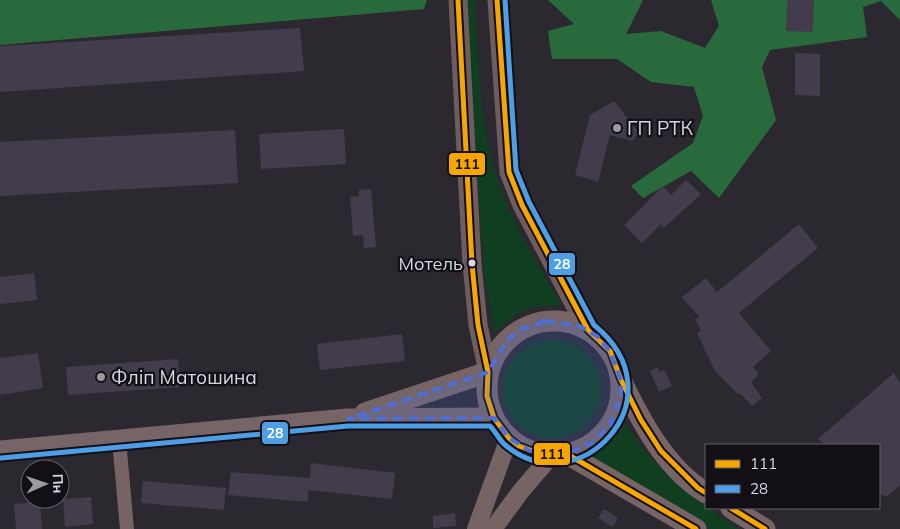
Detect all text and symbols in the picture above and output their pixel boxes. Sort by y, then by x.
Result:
place label: ГП РТК [627,116,694,140]
marker: ГП РТК [611,122,623,134]
line badge: 111 [448,152,486,176]
text: 111 [454,155,480,173]
place label: Мотель [399,252,463,275]
line badge: 28 [548,252,576,276]
text: 28 [554,255,570,273]
marker: Мотель [467,258,477,268]
place label: Фліп Матошина [111,365,257,389]
marker: Фліп Матошина [95,371,107,383]
line badge: 28 [261,421,289,445]
text: 28 [267,424,283,442]
line badge: 111 [533,442,571,466]
legend [705,444,880,509]
text: 111 [539,445,565,463]
text: 111 [750,454,777,473]
north arrow [20,459,70,509]
text: Пн [49,474,67,494]
text: 28 [750,479,768,498]

